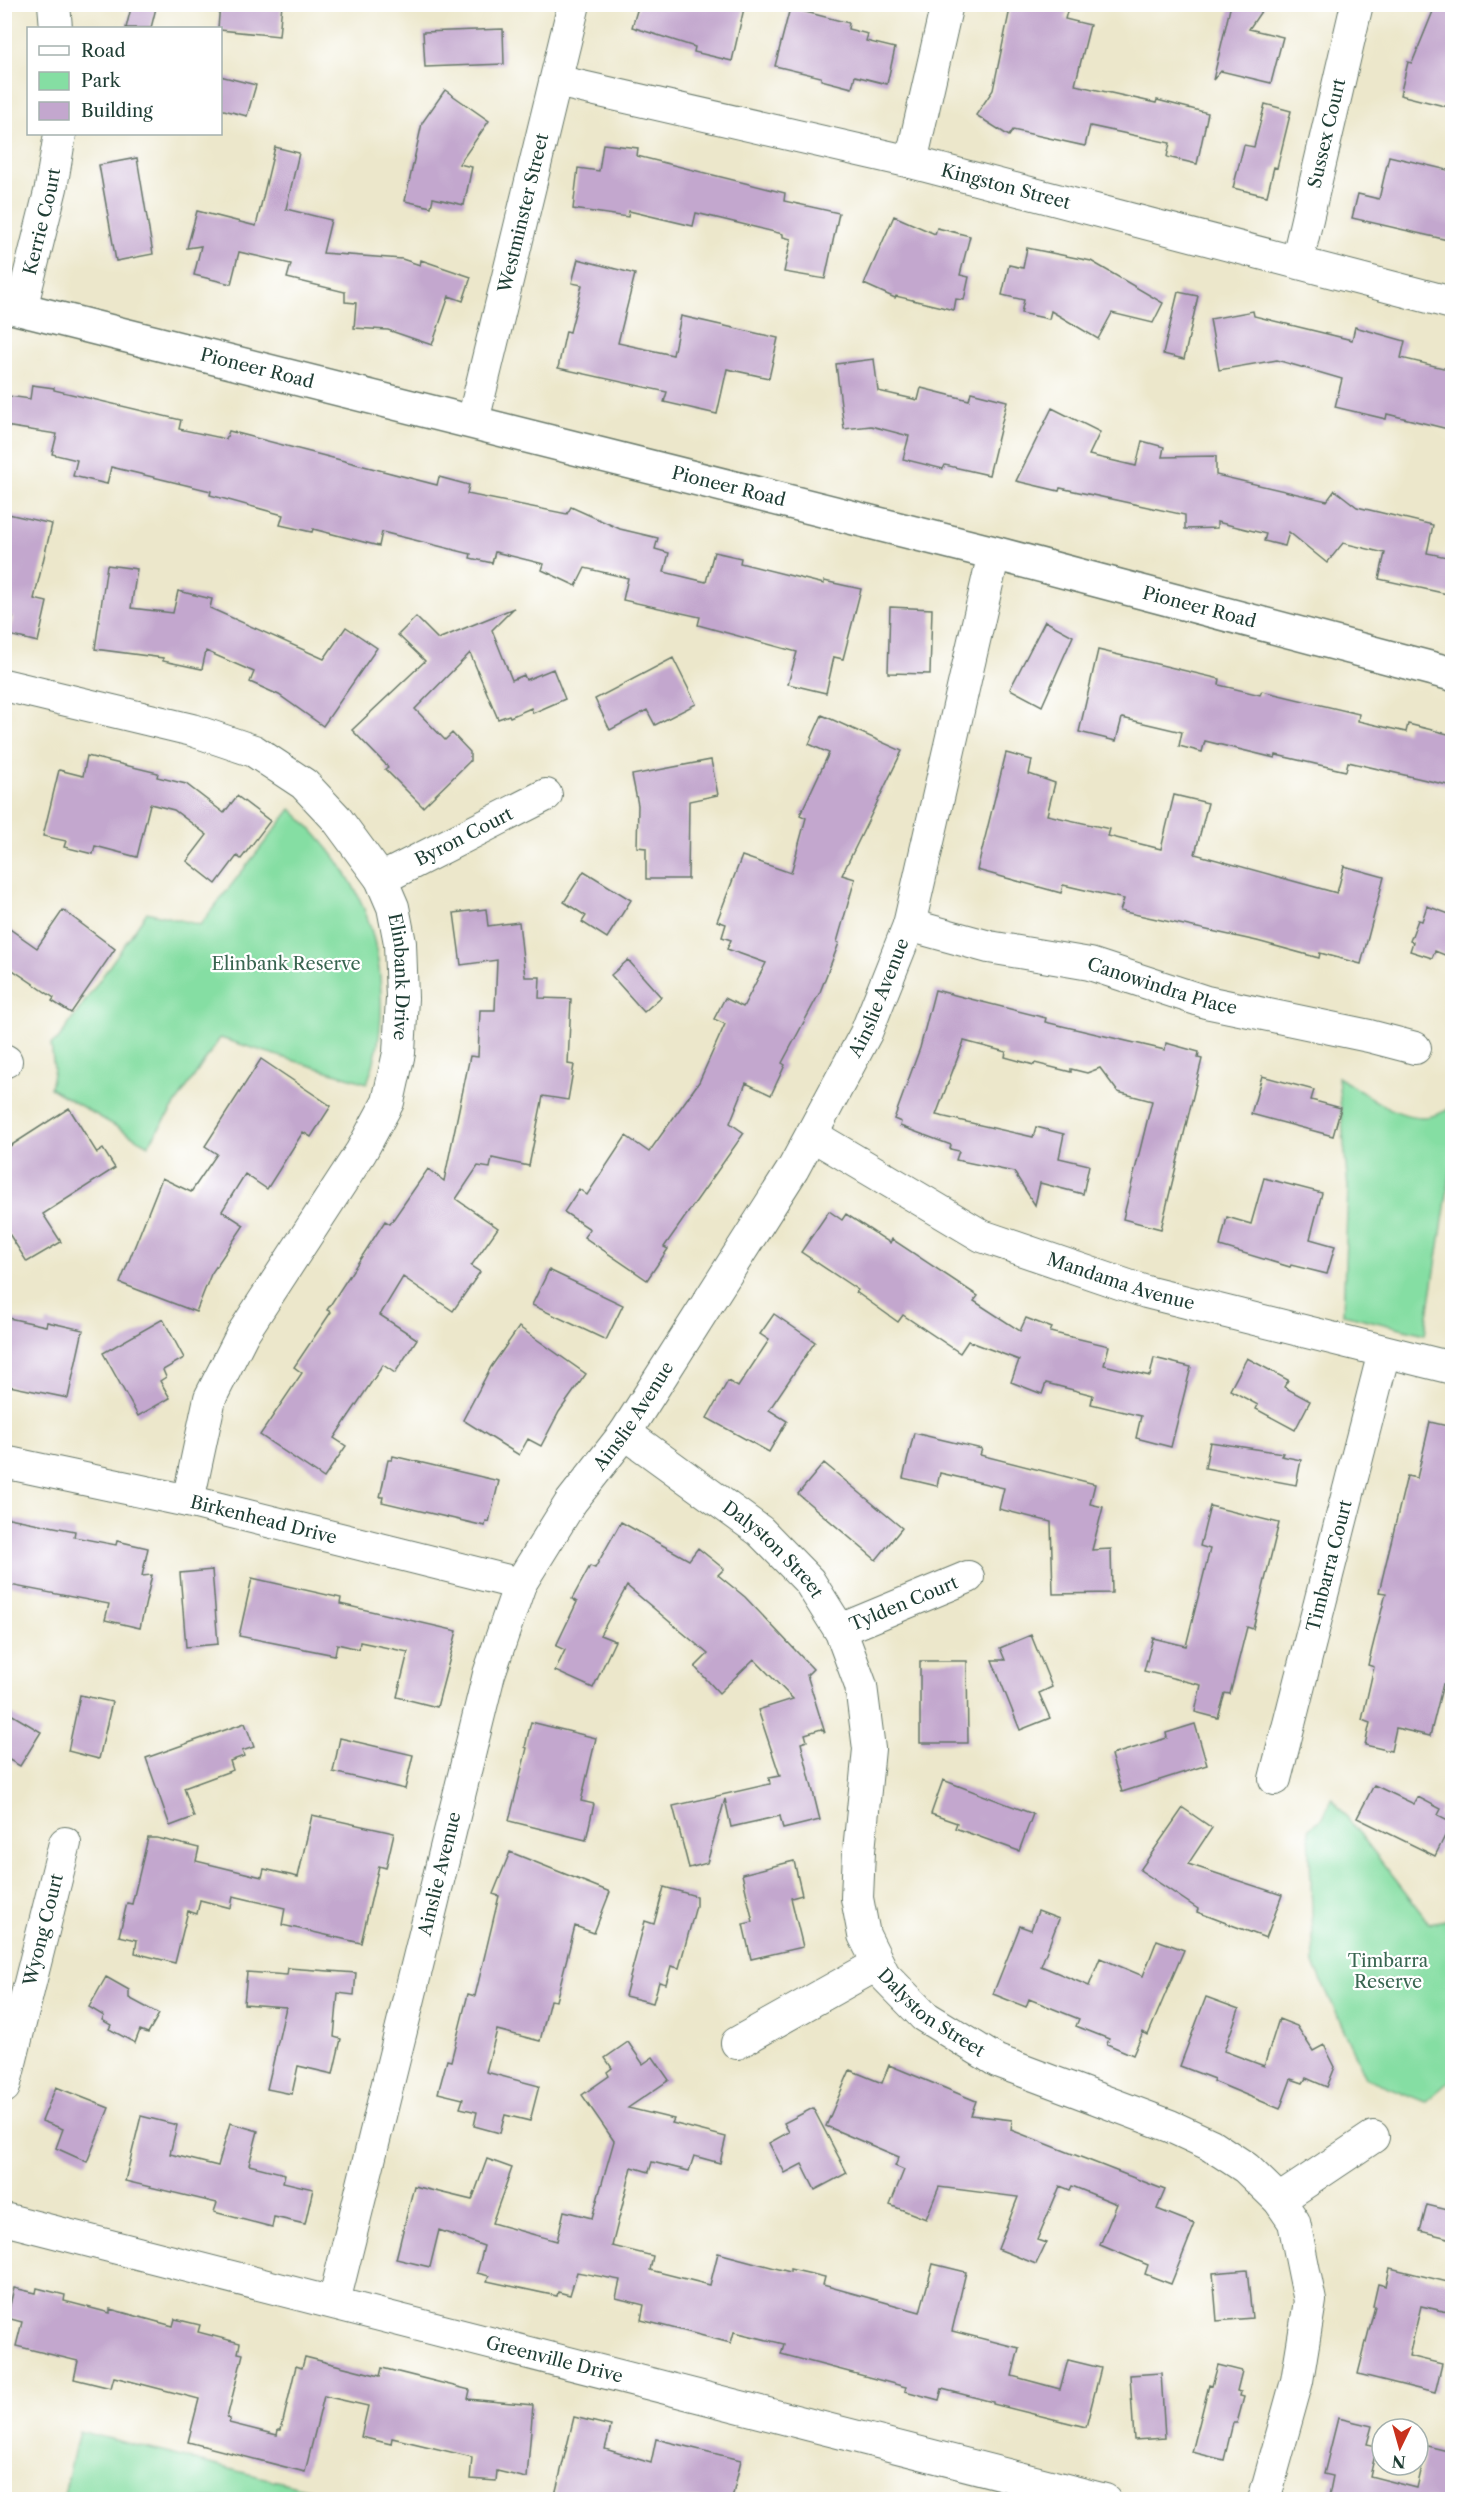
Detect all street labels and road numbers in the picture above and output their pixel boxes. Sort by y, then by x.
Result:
street label: Sussex Court [1304,76,1350,190]
street label: Westminster Street [493,130,553,296]
street label: Kingston Street [939,159,1073,214]
street label: Kerrie Court [19,166,65,277]
street label: Pioneer Road [198,344,316,393]
street label: Pioneer Road [669,462,788,511]
street label: Pioneer Road [1140,582,1259,633]
street label: Byron Court [411,802,517,871]
street label: Elinbank Drive [383,911,413,1041]
street label: Ainslie Avenue [844,935,914,1062]
street label: Canowindra Place [1084,953,1239,1019]
street label: Mandama Avenue [1044,1248,1197,1315]
street label: Ainslie Avenue [588,1358,678,1476]
street label: Birkenhead Drive [188,1491,339,1549]
street label: Dalyston Street [718,1497,828,1602]
street label: Timbarra Court [1302,1497,1357,1634]
street label: Tylden Court [846,1571,962,1636]
street label: Ainslie Avenue [414,1810,466,1939]
street label: Wyong Court [18,1871,68,1989]
street label: Dalyston Street [873,1964,989,2062]
street label: Greenville Drive [484,2331,625,2388]

